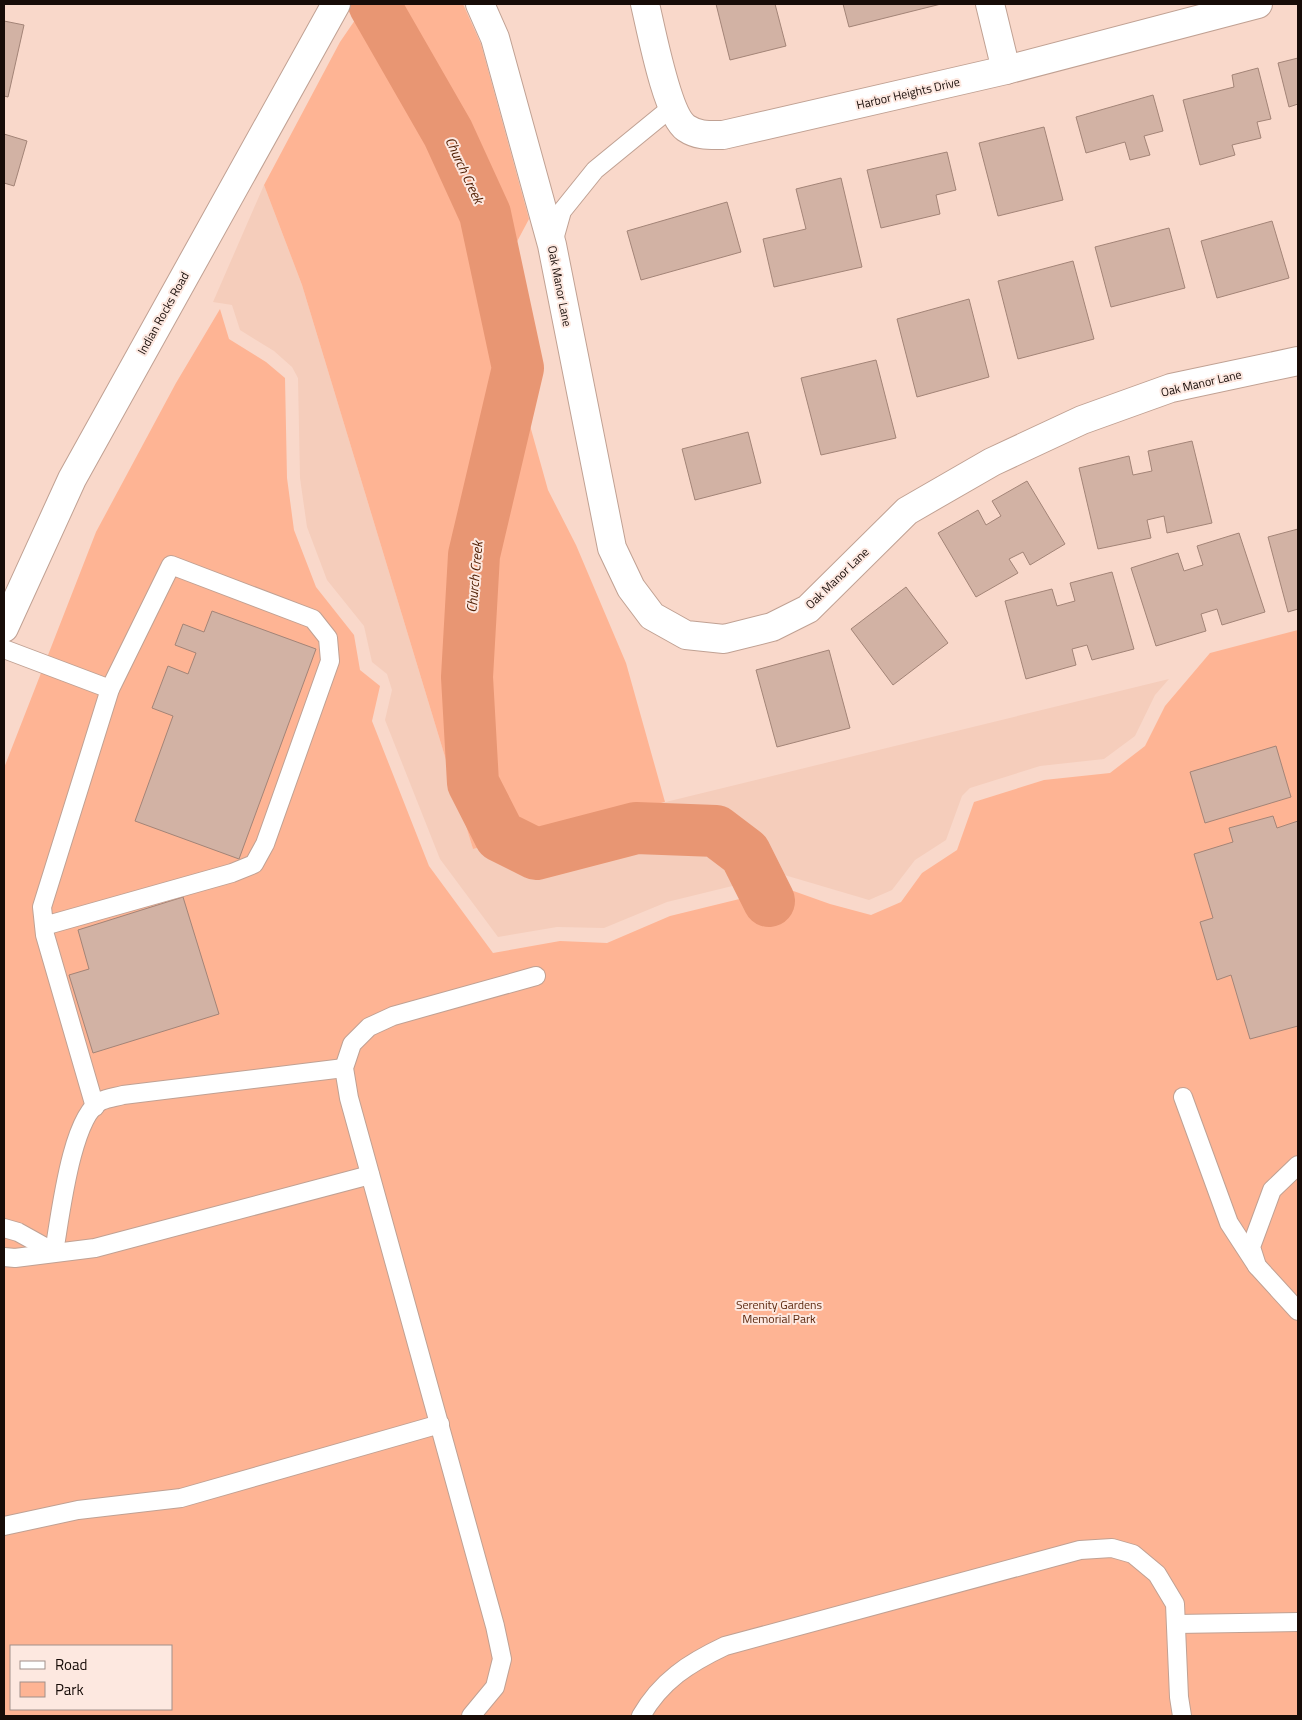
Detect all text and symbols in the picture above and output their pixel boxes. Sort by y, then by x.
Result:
street label: Harbor Heights Drive [854,72,962,114]
water label: Church Creek [440,133,490,208]
street label: Oak Manor Lane [543,244,577,328]
street label: Indian Rocks Road [132,268,194,358]
street label: Oak Manor Lane [1159,364,1243,402]
water label: Church Creek [460,539,488,614]
street label: Oak Manor Lane [801,543,873,613]
park label: Serenity Gardens Memorial Park [736,1295,823,1328]
legend [10,1645,172,1710]
text: Road [55,1653,87,1676]
text: Park [55,1678,84,1701]

